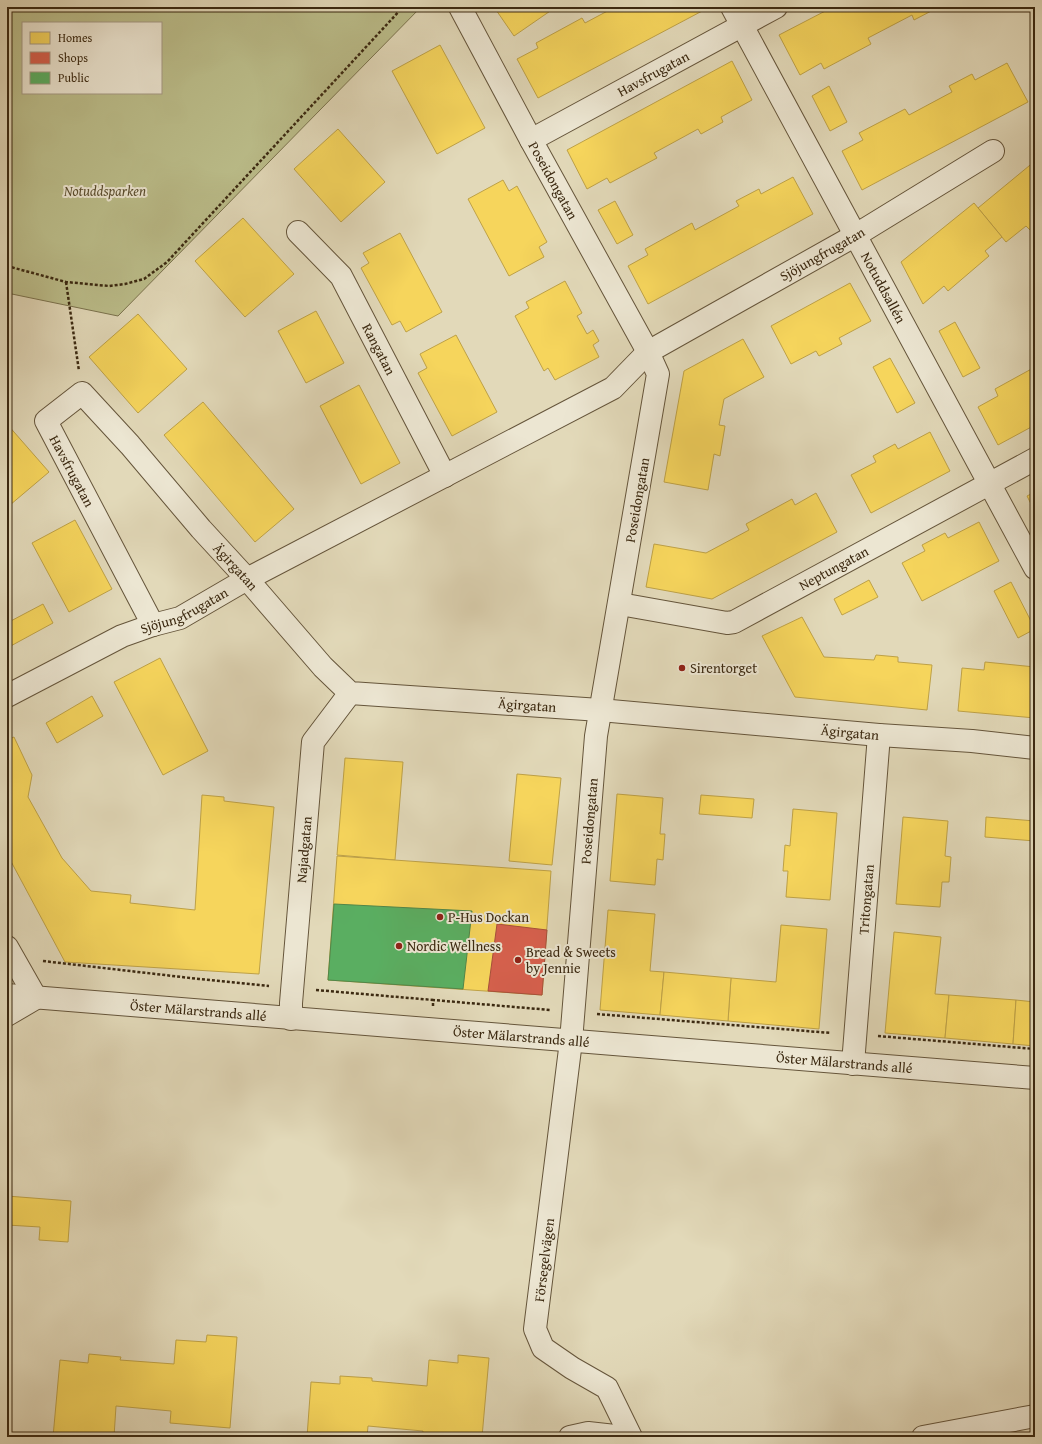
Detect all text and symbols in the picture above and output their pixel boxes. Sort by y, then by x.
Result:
legend [22,22,162,94]
text: Homes [58,29,93,46]
street label: Havsfrugatan [614,46,693,101]
text: Shops [58,49,88,66]
text: Public [58,69,90,86]
street label: Poseidongatan [524,138,583,223]
park label: Notuddsparken [64,181,146,201]
street label: Sjöjungfrugatan [776,222,869,286]
street label: Notuddsallén [856,248,911,327]
street label: Rangatan [357,320,401,379]
street label: Havsfrugatan [45,431,99,511]
street label: Poseidongatan [620,456,654,544]
street label: Ägirgatan [209,539,263,595]
street label: Neptungatan [795,541,872,595]
street label: Sjöjungfrugatan [137,582,232,639]
place label: Sirentorget [690,658,757,678]
marker: Sirentorget [677,663,687,673]
street label: Ägirgatan [497,693,557,717]
street label: Ägirgatan [820,720,880,745]
street label: Poseidongatan [575,777,603,865]
street label: Najadgatan [291,815,317,884]
street label: Tritongatan [853,863,879,935]
place label: P-Hus Dockan [448,907,529,927]
marker: P-Hus Dockan [435,912,445,922]
place label: Nordic Wellness [407,936,501,956]
marker: Nordic Wellness [394,941,404,951]
place label: Bread & Sweets by Jennie [526,942,616,978]
marker: Bread & Sweets by Jennie [513,955,523,965]
street label: Öster Mälarstrands allé [129,995,268,1026]
street label: Öster Mälarstrands allé [452,1021,591,1052]
street label: Öster Mälarstrands allé [775,1047,914,1078]
street label: Försegelvägen [529,1217,559,1303]

